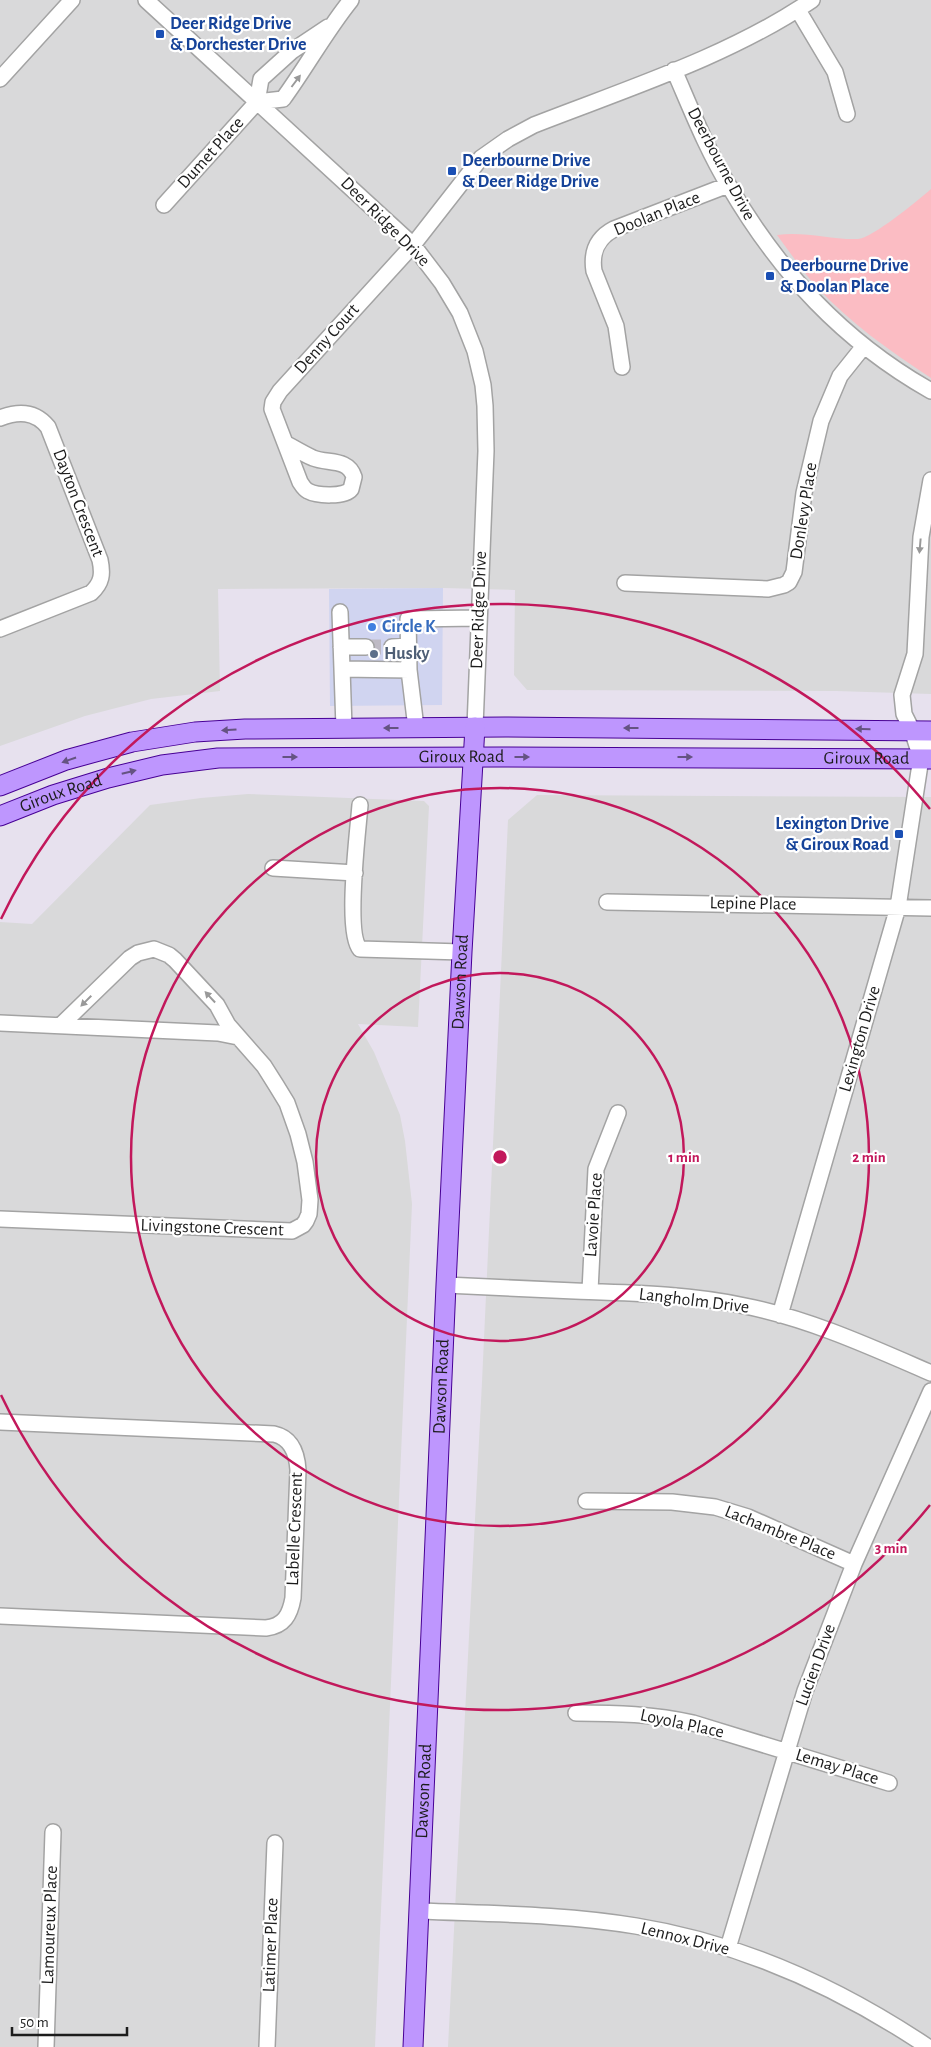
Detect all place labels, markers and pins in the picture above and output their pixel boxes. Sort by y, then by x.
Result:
place label: Deer Ridge Drive & Dorchester Drive [170,15,307,54]
marker: Deer Ridge Drive & Dorchester Drive [154,28,166,40]
place label: Deerbourne Drive & Deer Ridge Drive [462,152,599,191]
marker: Deerbourne Drive & Deer Ridge Drive [446,165,458,177]
place label: Deerbourne Drive & Doolan Place [780,257,908,296]
marker: Deerbourne Drive & Doolan Place [764,270,776,282]
place label: Circle K [382,618,436,636]
marker: Circle K [366,621,378,633]
place label: Husky [384,645,431,663]
marker: Husky [368,648,380,660]
place label: Lexington Drive & Giroux Road [775,815,890,854]
marker: Lexington Drive & Giroux Road [893,828,905,840]
centre of rings [491,1148,509,1166]

